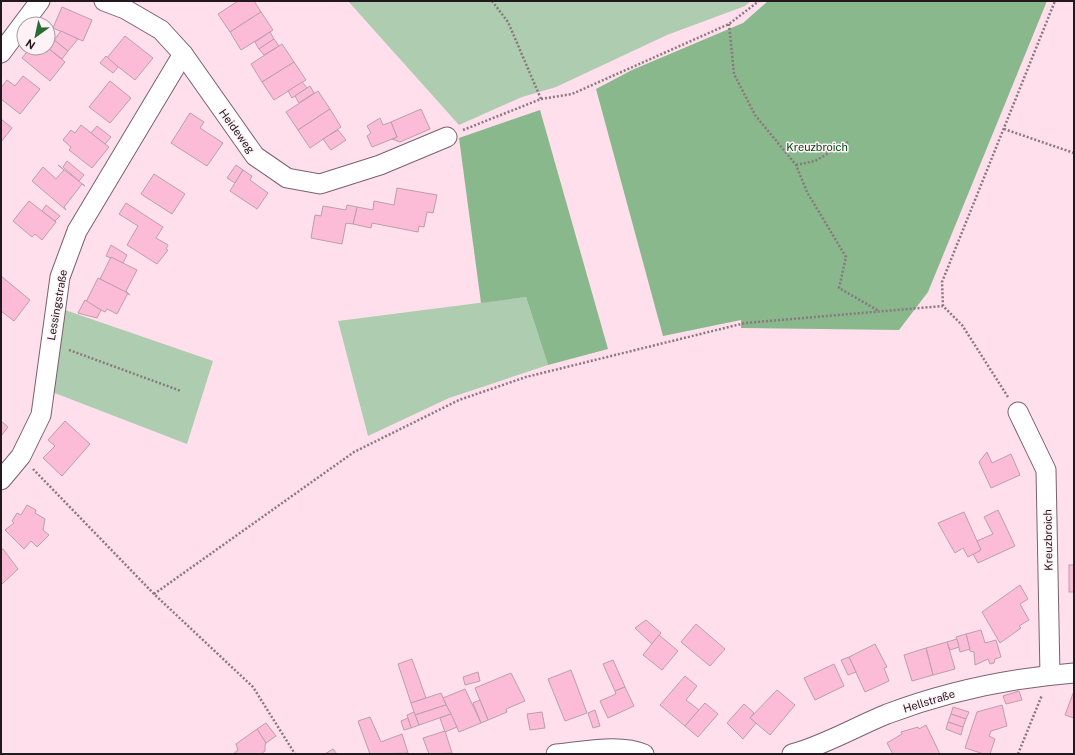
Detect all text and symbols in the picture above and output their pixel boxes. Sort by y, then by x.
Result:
north arrow [16,16,56,56]
text: N [24,37,37,52]
street label: Heideweg [217,107,257,155]
park label: Kreuzbroich [786,141,848,153]
street label: Lessingstraße [45,269,69,341]
street label: Kreuzbroich [1041,509,1055,571]
street label: Hellstraße [902,687,956,715]

